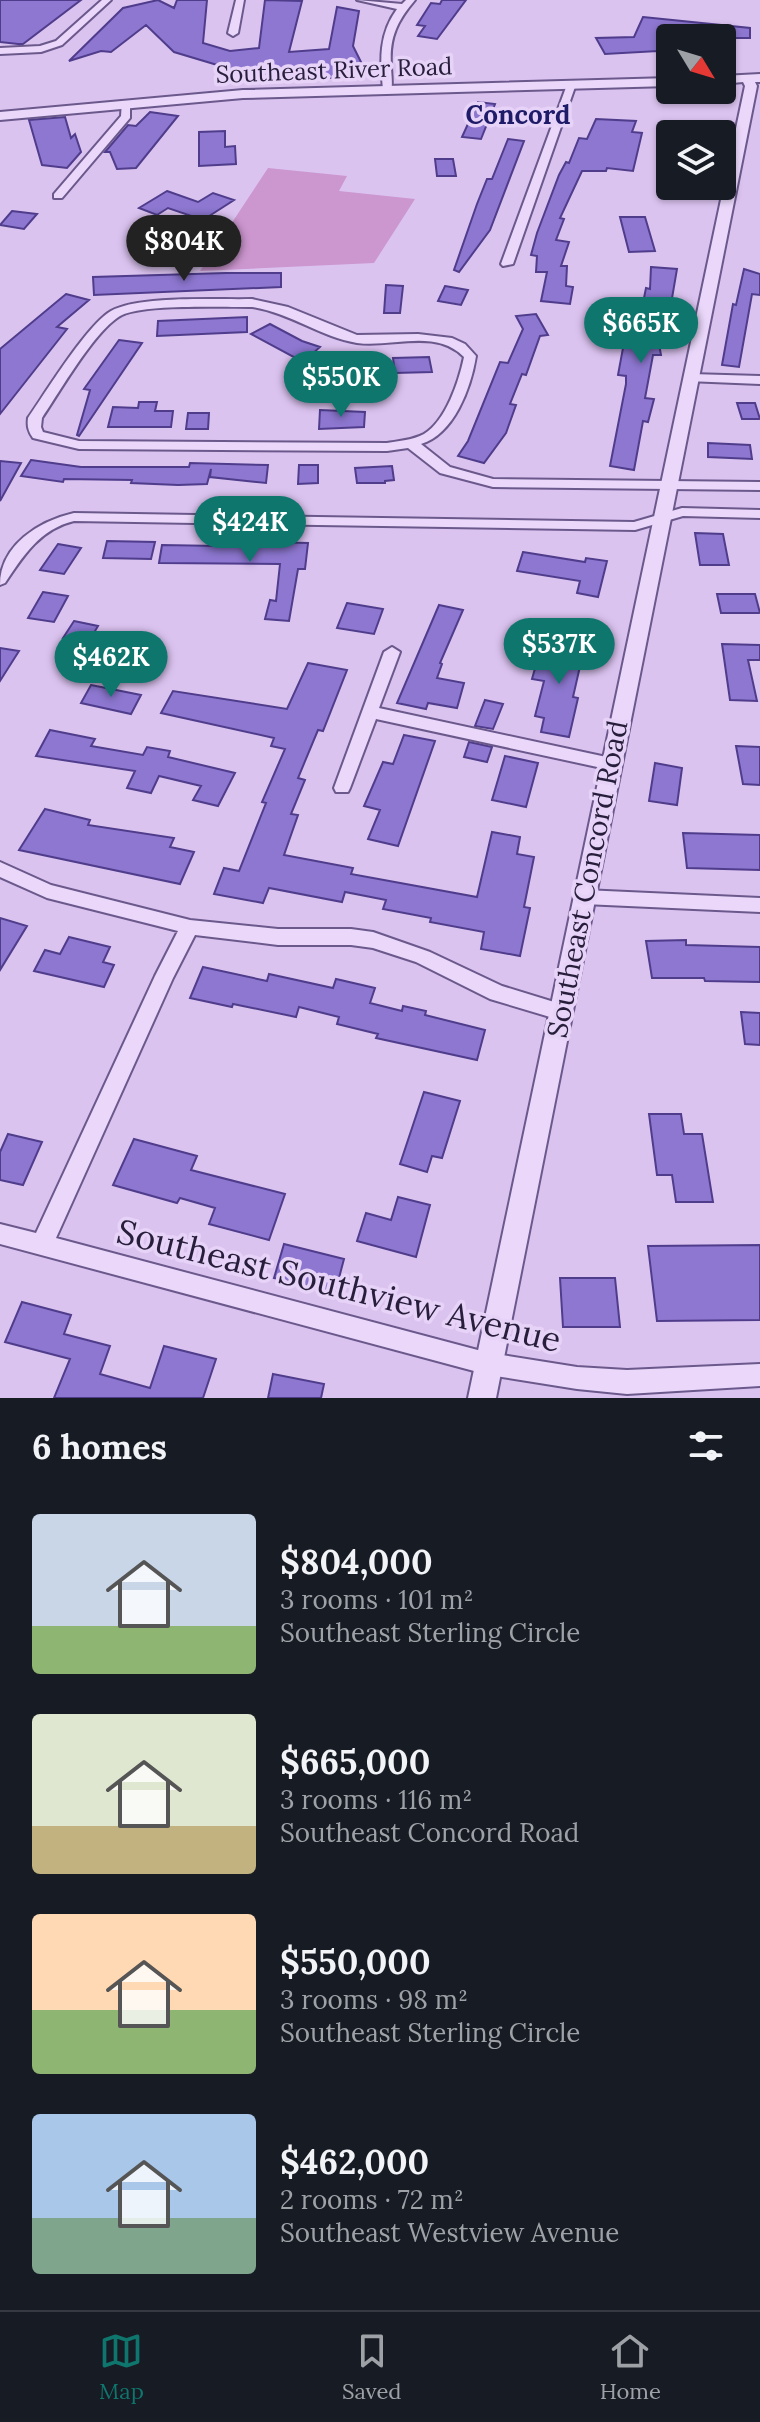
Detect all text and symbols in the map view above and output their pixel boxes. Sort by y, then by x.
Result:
north arrow [656,24,736,104]
map controls [656,24,736,200]
street label: Southeast River Road [215,50,453,90]
district label: Concord [465,98,571,131]
button: layers [656,120,736,200]
pin: $804K [128,215,240,283]
text: $804K [144,224,224,257]
pin: $665K [585,297,697,365]
text: $665K [602,306,680,339]
pin: $550K [285,351,397,419]
text: $550K [302,360,380,393]
pin: $424K [194,496,306,564]
text: $424K [212,505,288,538]
pin: $537K [503,618,615,686]
text: $537K [522,627,596,660]
pin: $462K [55,631,167,699]
text: $462K [73,640,149,673]
street label: Southeast Concord Road [539,717,635,1041]
street label: Southeast Southview Avenue [112,1209,566,1361]
icon: filters [684,1424,728,1468]
text: 6 homes [32,1425,167,1468]
text: $804,000 [280,1540,433,1583]
icon: home [96,1546,192,1642]
text: 3 rooms · 101 m² [280,1583,473,1616]
text: Southeast Sterling Circle [280,1616,580,1649]
text: $665,000 [280,1740,430,1783]
icon: home [96,1746,192,1842]
text: 3 rooms · 116 m² [280,1783,472,1816]
text: Southeast Concord Road [280,1816,579,1849]
text: $550,000 [280,1940,431,1983]
icon: home [96,1946,192,2042]
text: 3 rooms · 98 m² [280,1983,468,2016]
text: Southeast Sterling Circle [280,2016,580,2049]
text: $462,000 [280,2140,429,2183]
icon: home [96,2146,192,2242]
text: 2 rooms · 72 m² [280,2183,464,2216]
text: Southeast Westview Avenue [280,2216,619,2249]
tab: Map [99,2329,144,2405]
tab: Saved [342,2329,402,2405]
tab: Home [600,2329,661,2405]

